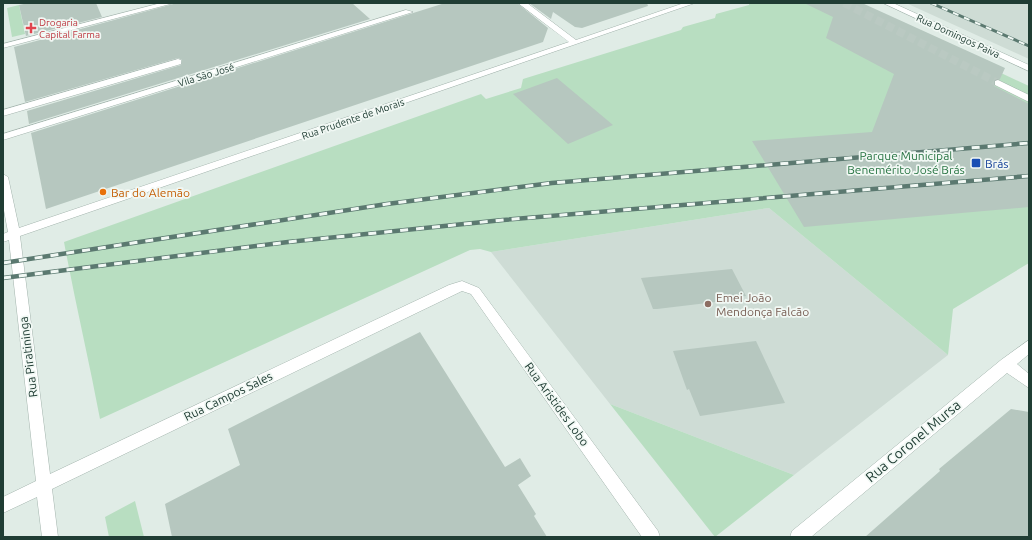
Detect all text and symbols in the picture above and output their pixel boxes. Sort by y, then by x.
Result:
street label: Rua Domingos Paiva [915,12,1001,60]
place label: Drogaria Capital Farma [39,17,100,40]
marker: Drogaria Capital Farma [26,23,36,33]
street label: Vila São José [176,61,236,89]
street label: Rua Prudente de Morais [300,96,406,142]
park label: Parque Municipal Benemérito José Brás [847,149,965,176]
marker: Brás [970,157,982,169]
place label: Brás [985,157,1009,170]
place label: Bar do Alemão [111,186,190,199]
marker: Bar do Alemão [98,187,108,197]
place label: Emei João Mendonça Falcão [716,291,809,318]
marker: Emei João Mendonça Falcão [703,299,713,309]
street label: Rua Piratininga [17,316,39,398]
street label: Rua Aristides Lobo [522,360,592,448]
street label: Rua Campos Sales [182,369,274,423]
street label: Rua Coronel Mursa [862,397,964,485]

